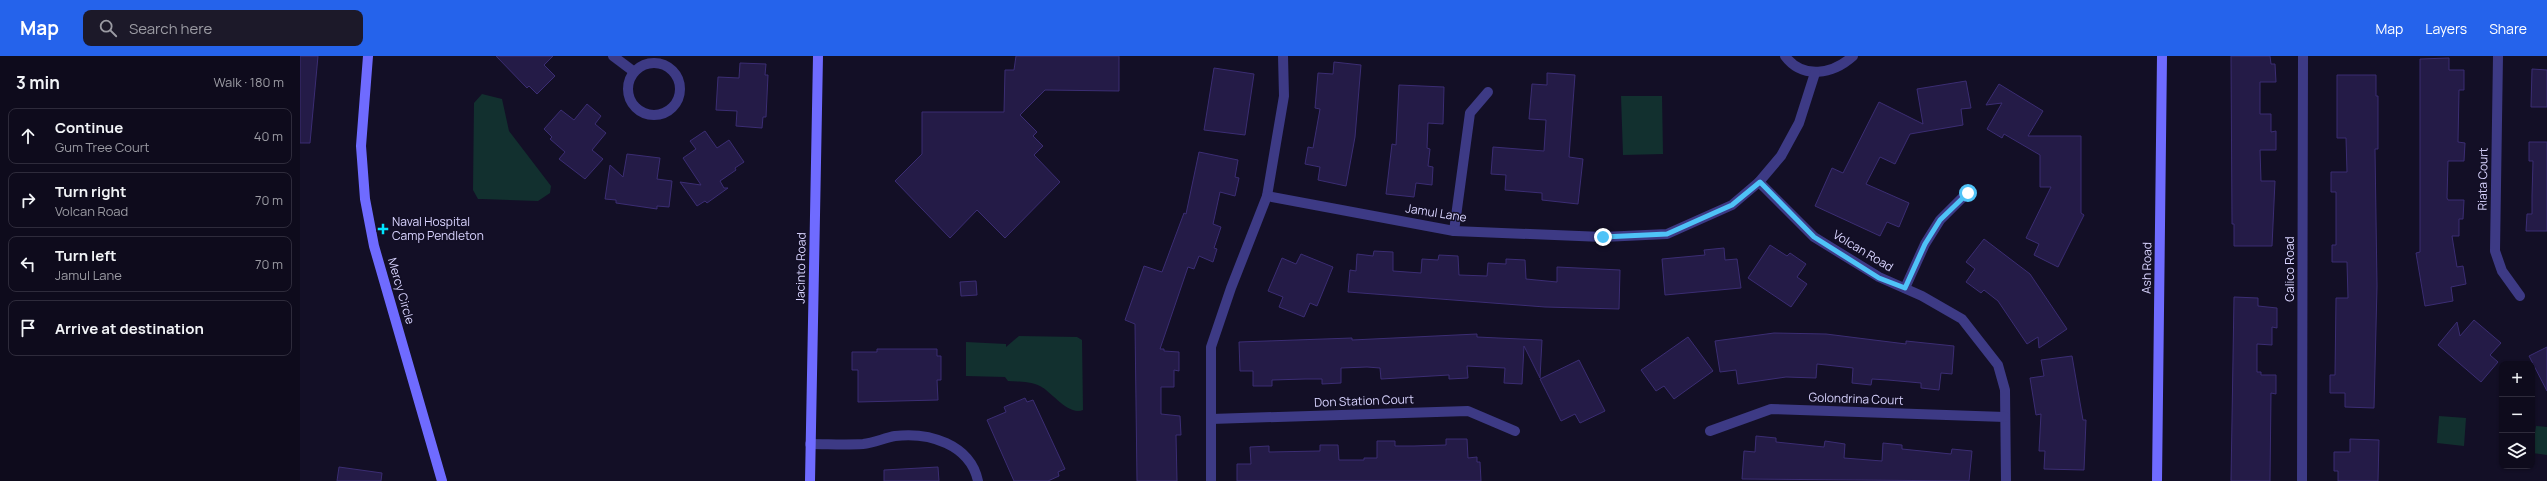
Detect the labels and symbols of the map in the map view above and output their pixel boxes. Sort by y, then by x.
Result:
street label: Riata Court [2473,147,2492,211]
route start [1959,184,1977,202]
street label: Jamul Lane [1404,199,1468,226]
place label: Naval Hospital Camp Pendleton [392,213,484,244]
marker: Naval Hospital Camp Pendleton [377,223,389,235]
street label: Volcan Road [1830,226,1897,275]
route end [1594,228,1612,246]
street label: Jacinto Road [791,232,810,304]
street label: Calico Road [2281,236,2298,302]
street label: Ash Road [2138,242,2155,294]
street label: Mercy Circle [384,256,419,326]
street label: Golondrina Court [1808,388,1904,409]
street label: Don Station Court [1314,390,1414,411]

